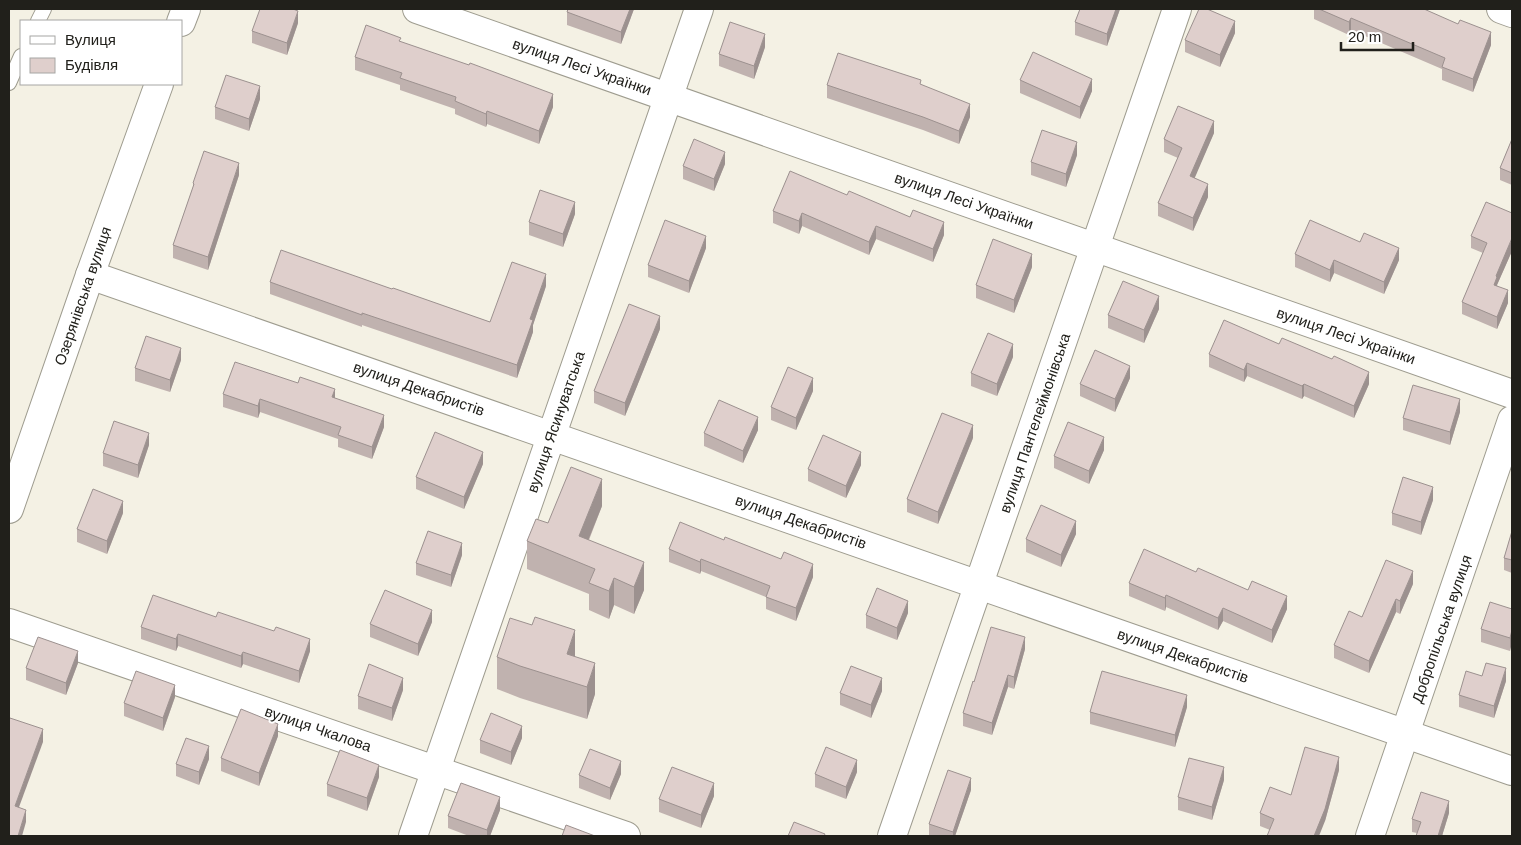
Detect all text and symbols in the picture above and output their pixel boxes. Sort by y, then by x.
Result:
legend [20,20,182,85]
scale bar [1341,20,1414,52]
text: 20 m [1348,28,1381,45]
text: Вулиця [65,31,116,48]
street label: вулиця Лесі Українки [511,35,654,98]
text: Будівля [65,56,118,73]
street label: вулиця Лесі Українки [893,169,1036,232]
street label: Озерянівська вулиця [51,224,114,368]
street label: вулиця Лесі Українки [1275,304,1418,367]
street label: вулиця Пантелеймонівська [996,330,1074,515]
street label: вулиця Ясинуватська [523,348,588,495]
street label: вулиця Декабристів [351,358,487,419]
street label: вулиця Декабристів [733,491,869,552]
street label: Добропільська вулиця [1408,553,1475,705]
street label: вулиця Декабристів [1115,625,1251,686]
street label: вулиця Чкалова [263,702,374,755]

